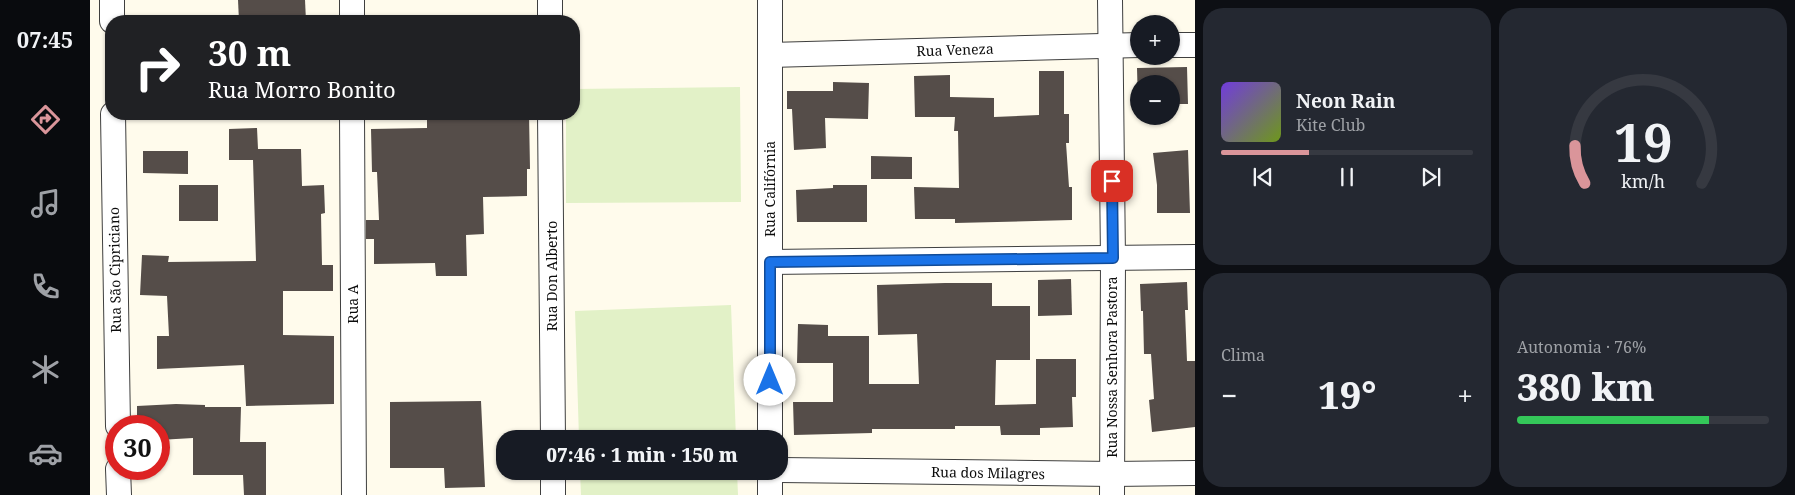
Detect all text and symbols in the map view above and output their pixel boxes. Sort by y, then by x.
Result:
map controls [1130,15,1180,125]
button: + [1130,15,1180,65]
text: 07:45 [17,24,73,54]
text: 30 m [208,29,291,76]
icon: right [125,35,190,100]
street label: Rua Veneza [916,39,994,60]
text: Rua Morro Bonito [208,74,396,104]
button: − [1130,75,1180,125]
text: Neon Rain [1296,88,1395,114]
icon: directions [28,102,63,137]
text: 19 [1614,106,1672,177]
text: Kite Club [1296,114,1365,136]
street label: Rua Califórnia [760,141,779,237]
pin [1091,160,1133,202]
icon: previous [1249,163,1277,191]
icon: pause [1333,163,1361,191]
icon: next [1417,163,1445,191]
icon: arrive [1098,167,1126,195]
text: km/h [1621,169,1665,193]
icon: music [28,186,63,221]
street label: Rua São Cipriciano [104,207,125,333]
street label: Rua Don Alberto [542,221,561,331]
icon: phone [28,269,63,304]
street label: Rua Nossa Senhora Pastora [1102,276,1121,458]
street label: Rua A [343,284,362,324]
text: Autonomia · 76% [1517,336,1646,358]
text: Clima [1221,344,1265,366]
icon: climate [28,352,63,387]
position arrow [743,353,795,405]
text: 380 km [1517,360,1655,412]
text: 19° [1318,368,1376,420]
text: − [1221,376,1237,414]
text: + [1457,376,1473,414]
speed limit sign: 30 [105,415,170,480]
icon: car [28,436,63,471]
text: 07:46 · 1 min · 150 m [546,442,738,468]
street label: Rua dos Milagres [931,462,1045,483]

